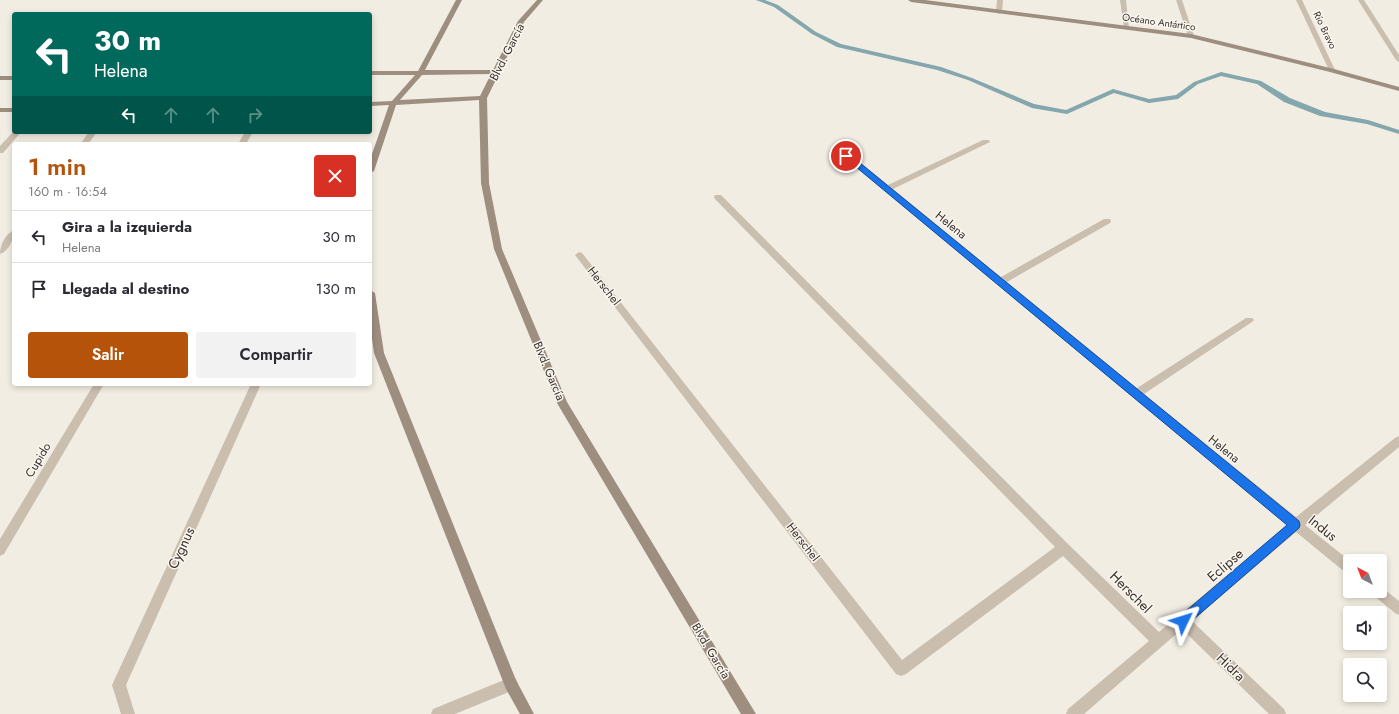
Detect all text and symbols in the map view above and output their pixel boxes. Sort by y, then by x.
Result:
street label: Océano Antártico [1121,9,1197,35]
street label: Río Bravo [1309,9,1341,52]
text: 30 m [94,20,161,61]
street label: Blvd. García [485,20,529,84]
icon: left [28,28,80,80]
text: Helena [94,58,148,84]
icon: left [118,104,140,126]
icon: ahead [160,104,182,126]
icon: ahead [202,104,224,126]
icon: right [244,104,266,126]
pin [829,139,863,173]
icon: arrive [835,145,857,167]
text: 1 min [28,149,86,184]
button: close [314,155,356,197]
text: 160 m · 16:54 [28,182,107,201]
street label: Helena [931,207,971,243]
text: Gira a la izquierda [62,216,192,238]
icon: left [28,226,50,248]
text: 30 m [323,226,356,248]
text: Helena [62,238,101,257]
street label: Herschel [583,263,625,309]
icon: arrive [28,278,50,300]
text: Llegada al destino [62,278,189,300]
text: 130 m [316,278,356,300]
button: Salir [28,332,188,378]
button: Compartir [196,332,356,378]
street label: Blvd. García [529,339,570,403]
street label: Helena [1204,431,1244,467]
street label: Cupido [21,439,56,481]
street label: Indus [1304,510,1342,546]
street label: Herschel [782,519,824,565]
street label: Cygnus [163,524,199,572]
street label: Eclipse [1203,544,1247,586]
north arrow [1343,554,1387,598]
map controls [1343,554,1387,702]
street label: Herschel [1105,566,1157,618]
position arrow [1162,600,1204,642]
button: sound [1343,606,1387,650]
street label: Blvd. García [687,620,735,683]
street label: Hidra [1212,648,1250,686]
button: search [1343,658,1387,702]

